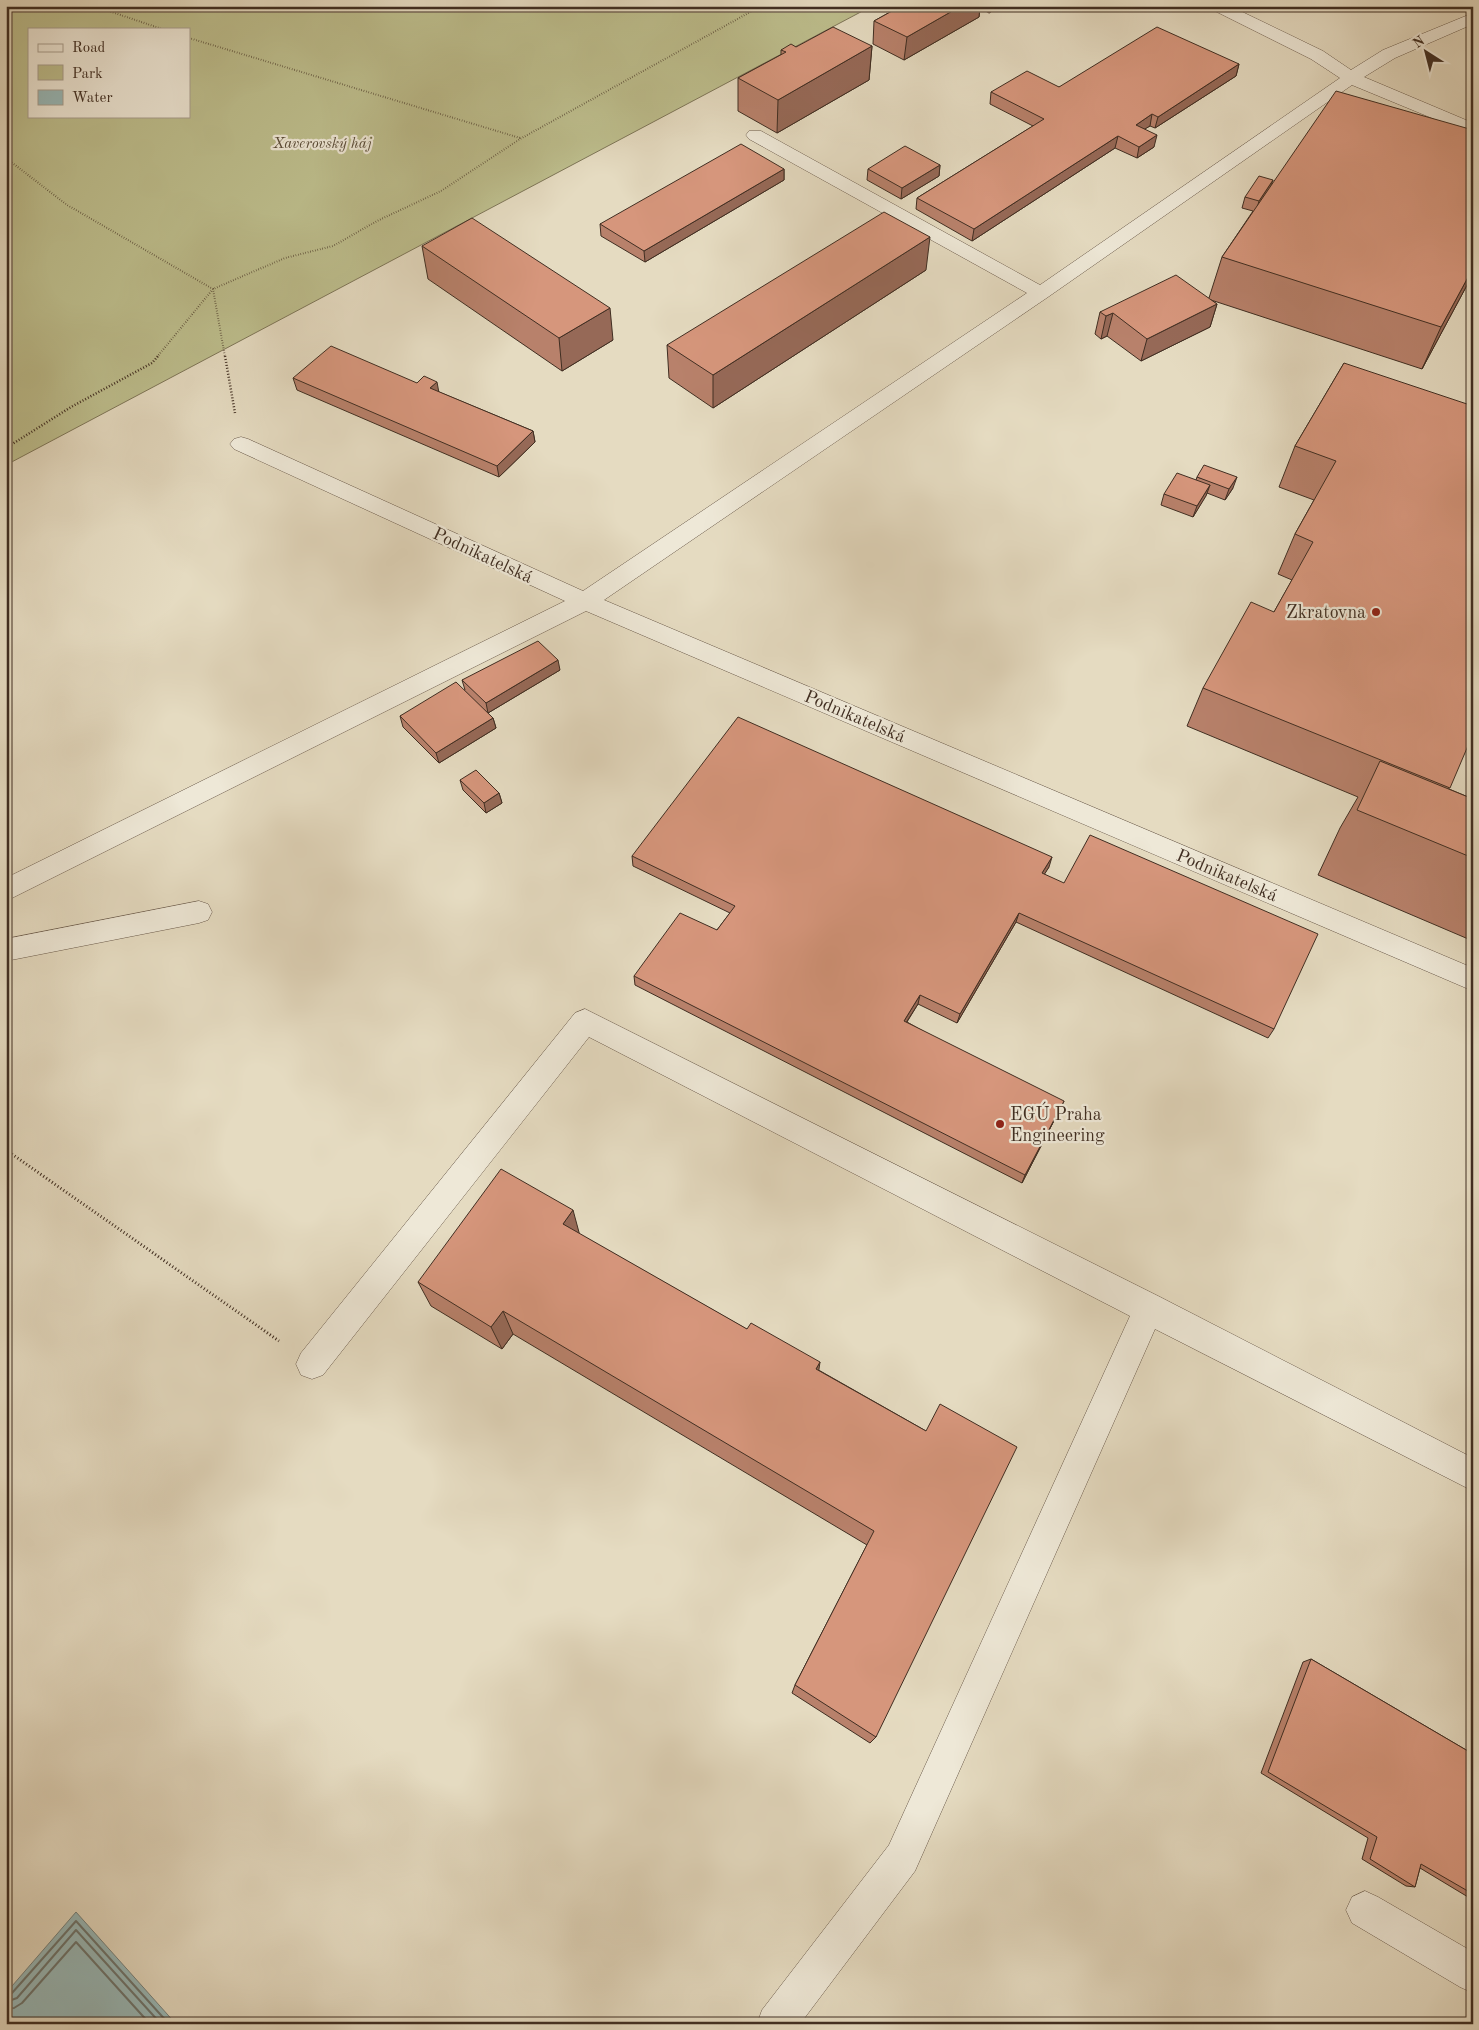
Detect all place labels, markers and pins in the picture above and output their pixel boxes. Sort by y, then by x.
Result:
place label: Zkratovna [1286,604,1366,622]
marker: Zkratovna [1370,606,1382,618]
place label: EGÚ Praha Engineering [1010,1101,1105,1145]
marker: EGÚ Praha Engineering [994,1118,1006,1130]

